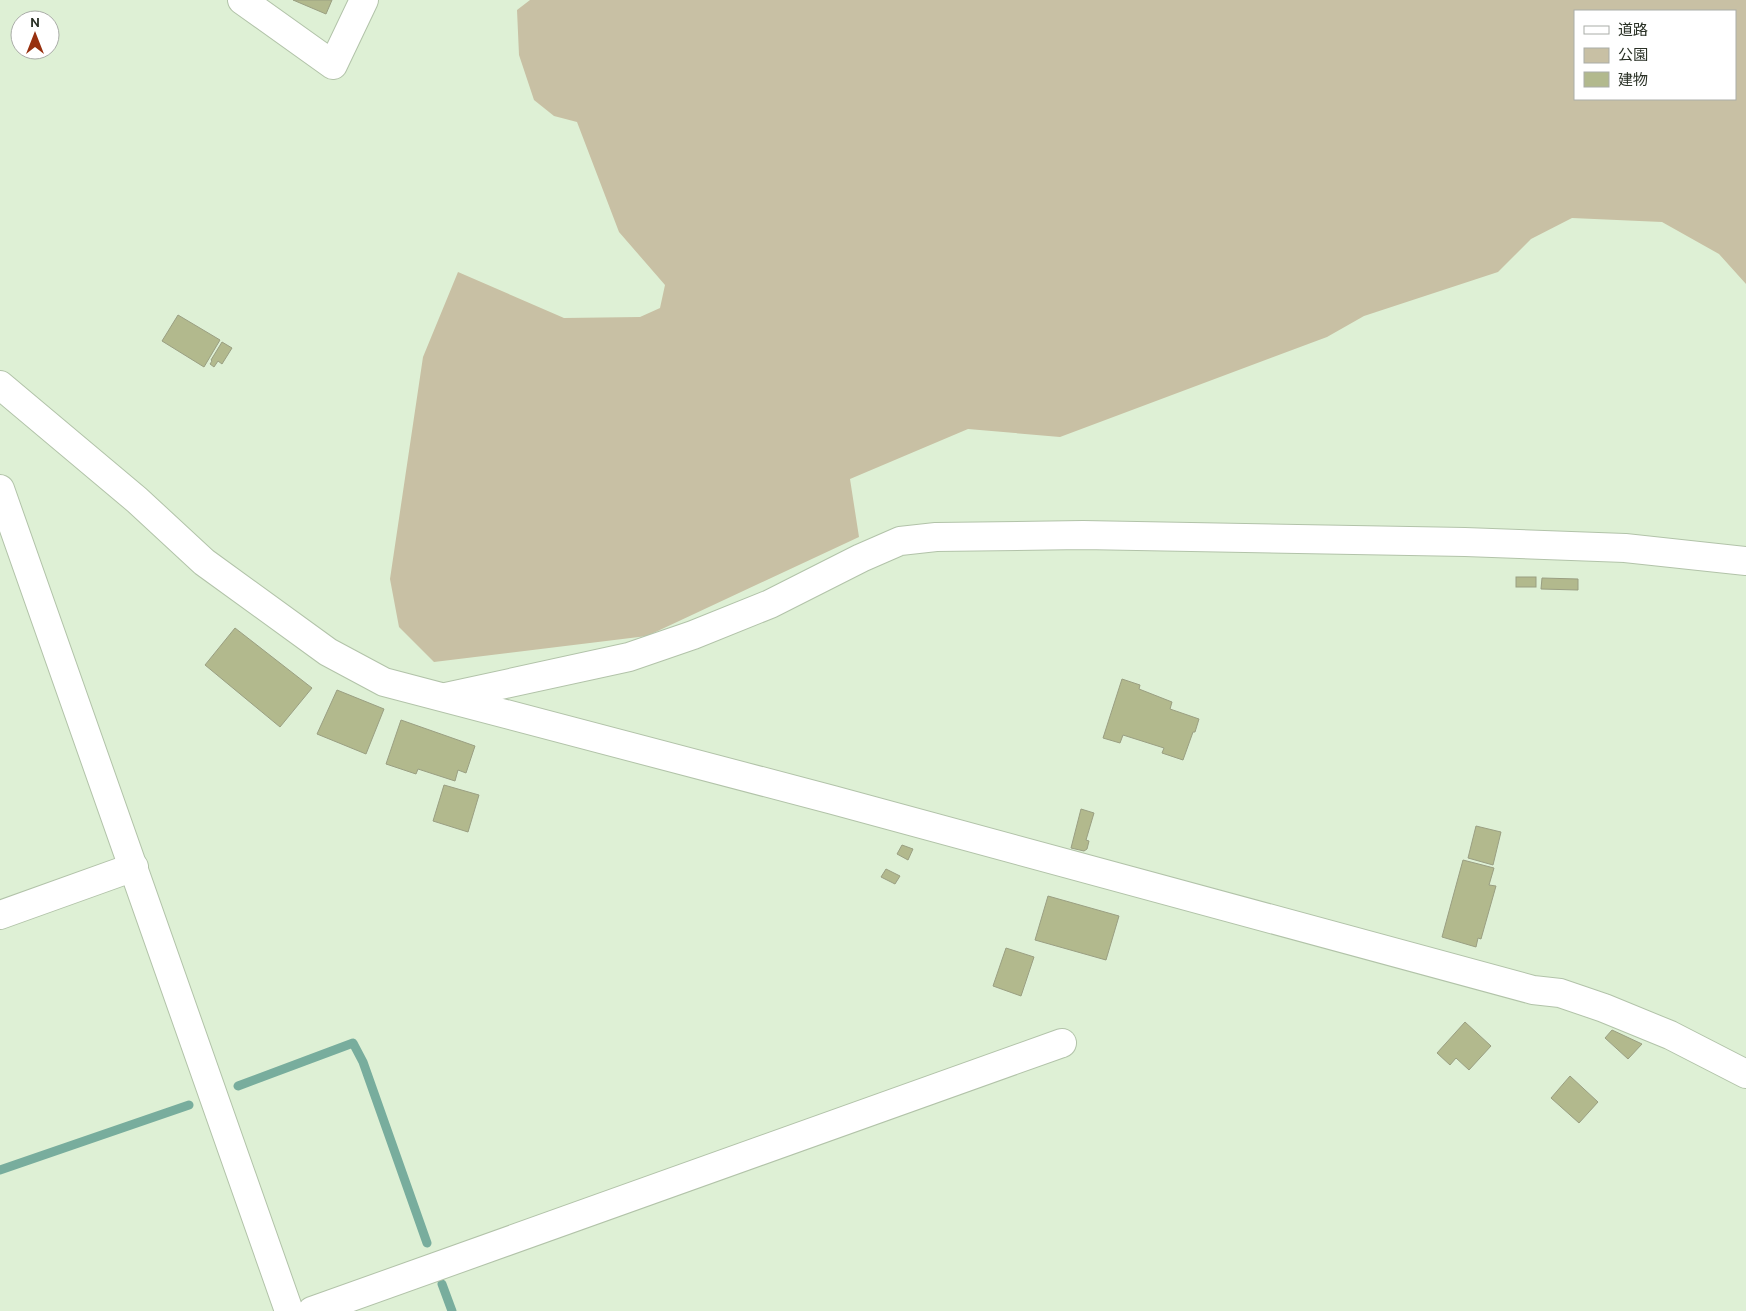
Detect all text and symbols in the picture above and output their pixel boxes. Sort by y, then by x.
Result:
north arrow [10,10,60,60]
legend [1574,10,1736,100]
text: N [30,15,40,32]
text: 道路 [1618,22,1648,41]
text: 公園 [1618,47,1648,66]
text: 建物 [1618,72,1648,91]

